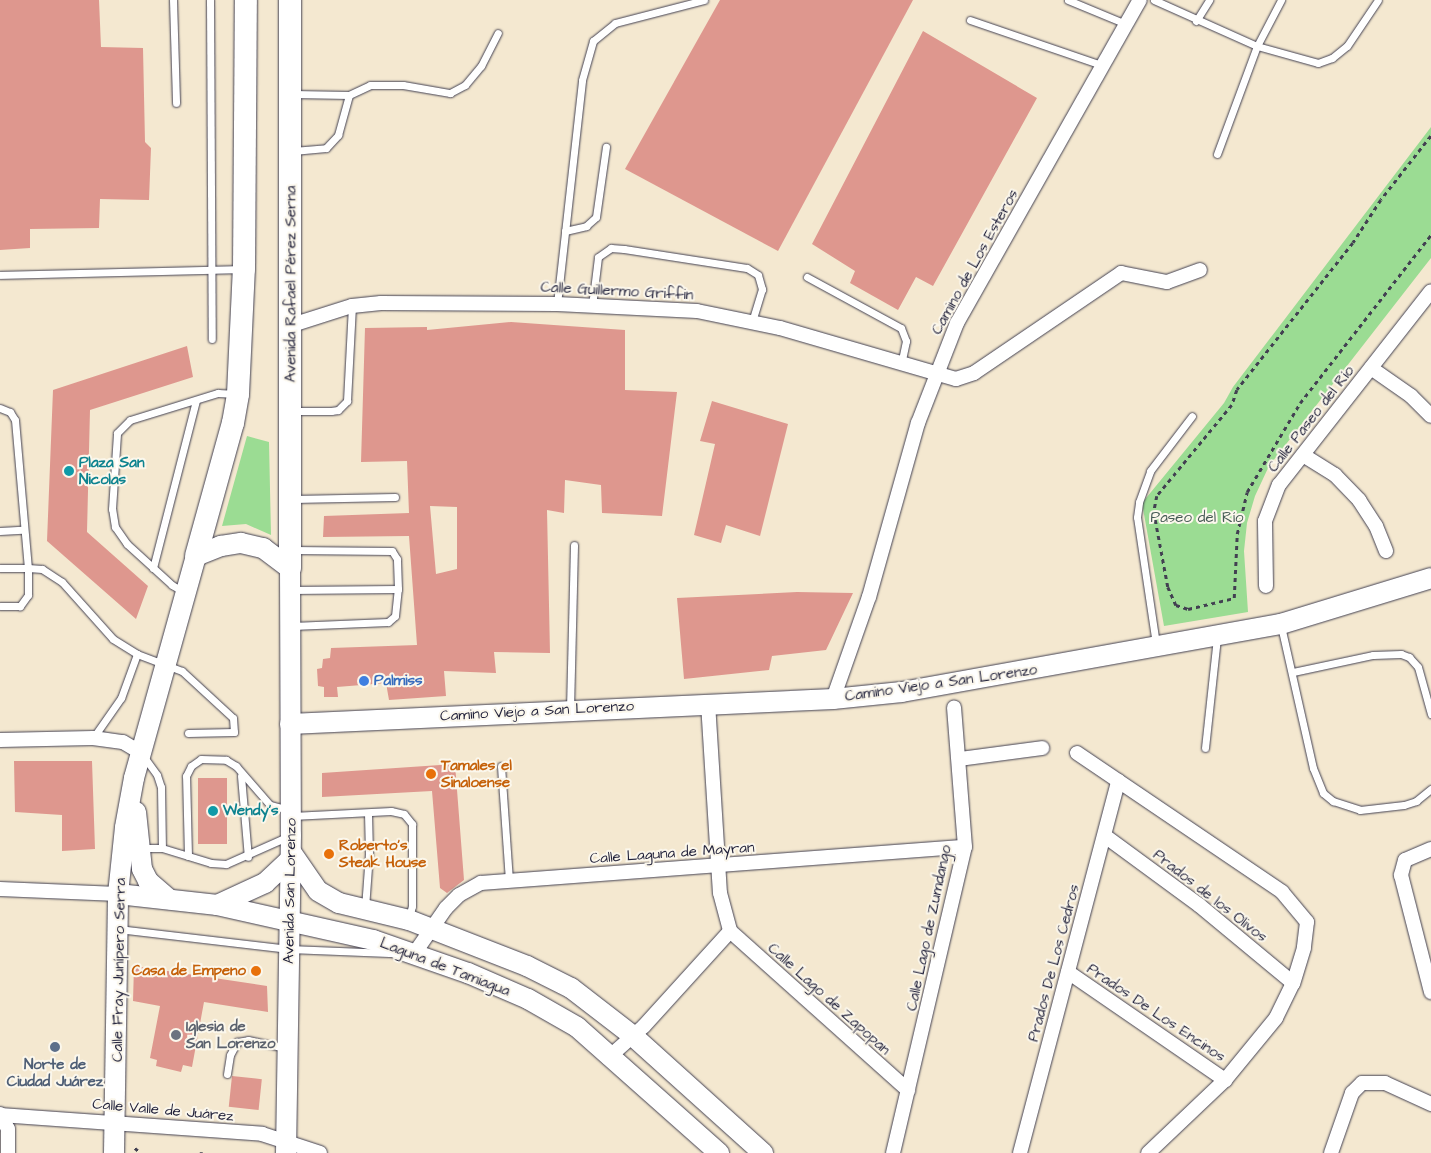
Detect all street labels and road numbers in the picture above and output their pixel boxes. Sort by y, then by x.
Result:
street label: Avenida Rafael Pérez Serna [282,186,300,382]
street label: Camino de Los Esteros [928,186,1022,338]
street label: Calle Guillermo Griffin [540,278,694,304]
street label: Calle Paseo del Río [1264,362,1358,476]
street label: Camino Viejo a San Lorenzo [844,661,1038,705]
street label: Camino Viejo a San Lorenzo [440,697,634,725]
street label: Avenida San Lorenzo [280,818,300,964]
street label: Calle Laguna de Mayran [589,838,755,868]
street label: Calle Lago de Zumdango [903,843,955,1013]
street label: Prados de los Olivos [1149,846,1271,946]
street label: Calle Fray Junípero Serra [108,878,130,1062]
street label: Prados De Los Cedros [1024,882,1084,1044]
street label: Laguna de Tamiagua [377,934,513,1000]
street label: Calle Lago de Zapopan [764,939,894,1059]
street label: Prados De Los Encinos [1083,960,1229,1066]
street label: Calle Valle de Juárez [92,1095,234,1125]

